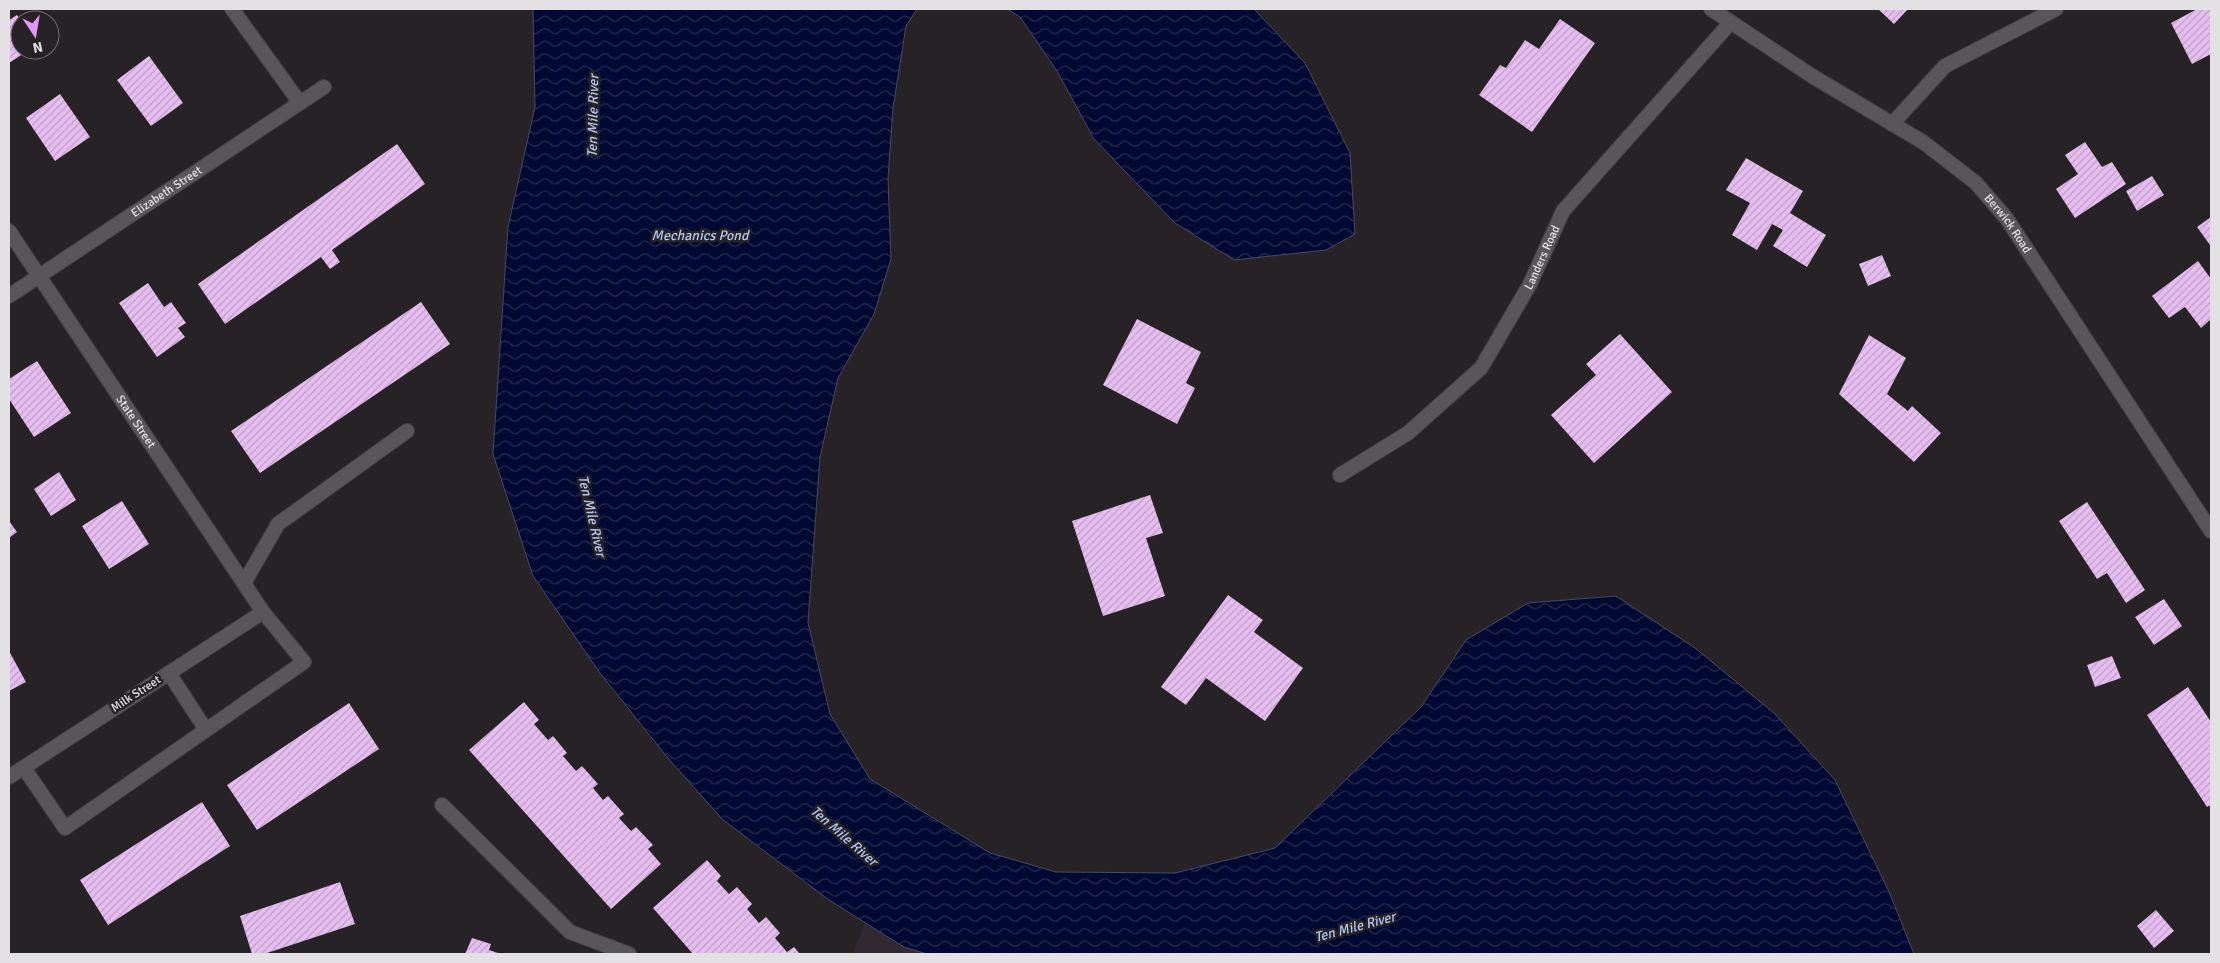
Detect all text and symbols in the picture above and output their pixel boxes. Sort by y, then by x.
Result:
north arrow [10,10,60,60]
text: N [31,38,44,57]
water label: Ten Mile River [584,73,602,158]
street label: Elizabeth Street [128,163,205,220]
street label: Berwick Road [1981,191,2035,256]
street label: Landers Road [1521,223,1563,293]
water label: Mechanics Pond [652,227,750,244]
street label: State Street [113,392,159,451]
water label: Ten Mile River [574,474,610,560]
street label: Milk Street [108,672,164,716]
water label: Ten Mile River [807,802,882,871]
water label: Ten Mile River [1313,908,1399,946]

